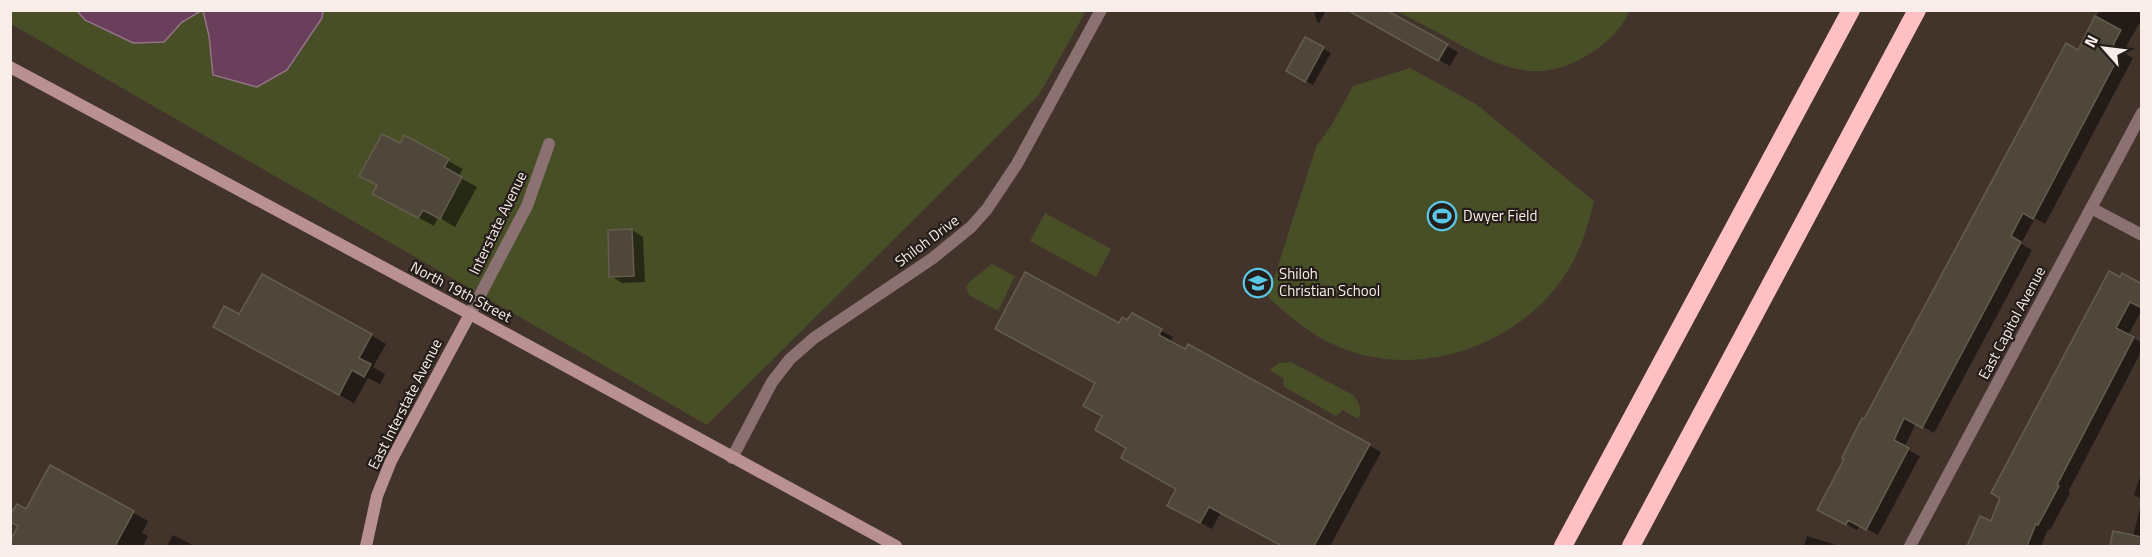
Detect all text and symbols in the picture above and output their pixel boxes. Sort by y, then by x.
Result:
north arrow [2074,18,2134,78]
text: N [2078,30,2104,51]
street label: Interstate Avenue [463,167,533,278]
sports icon: Dwyer Field [1426,200,1458,232]
place label: Dwyer Field [1463,204,1537,227]
street label: Shiloh Drive [890,209,964,272]
street label: North 19th Street [406,255,517,328]
place label: Shiloh Christian School [1279,262,1380,302]
street label: East Capitol Avenue [1972,262,2051,383]
school or university icon: Shiloh Christian School [1242,267,1274,299]
street label: East Interstate Avenue [362,334,447,473]

